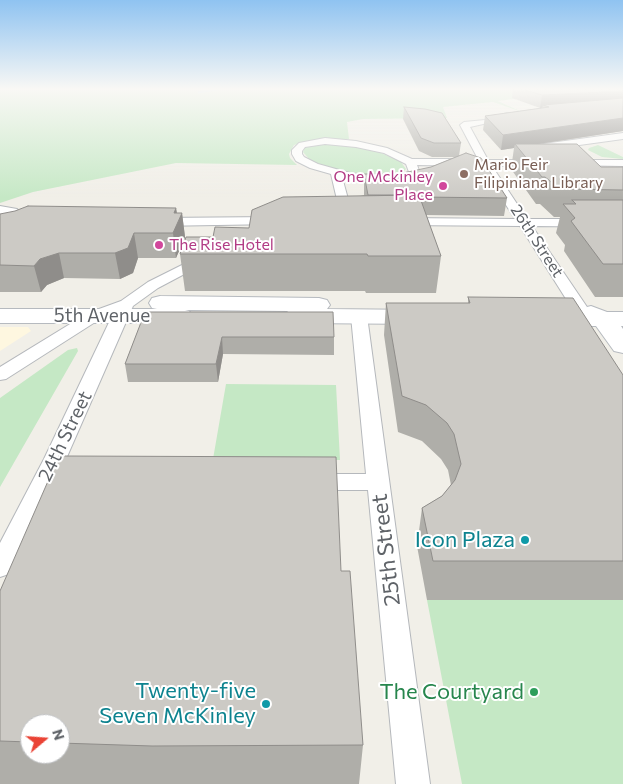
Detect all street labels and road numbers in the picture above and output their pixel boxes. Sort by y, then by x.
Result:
street label: 26th Street [506,201,568,281]
street label: 5th Avenue [54,305,150,327]
street label: 24th Street [33,387,97,485]
street label: 25th Street [366,492,406,608]

